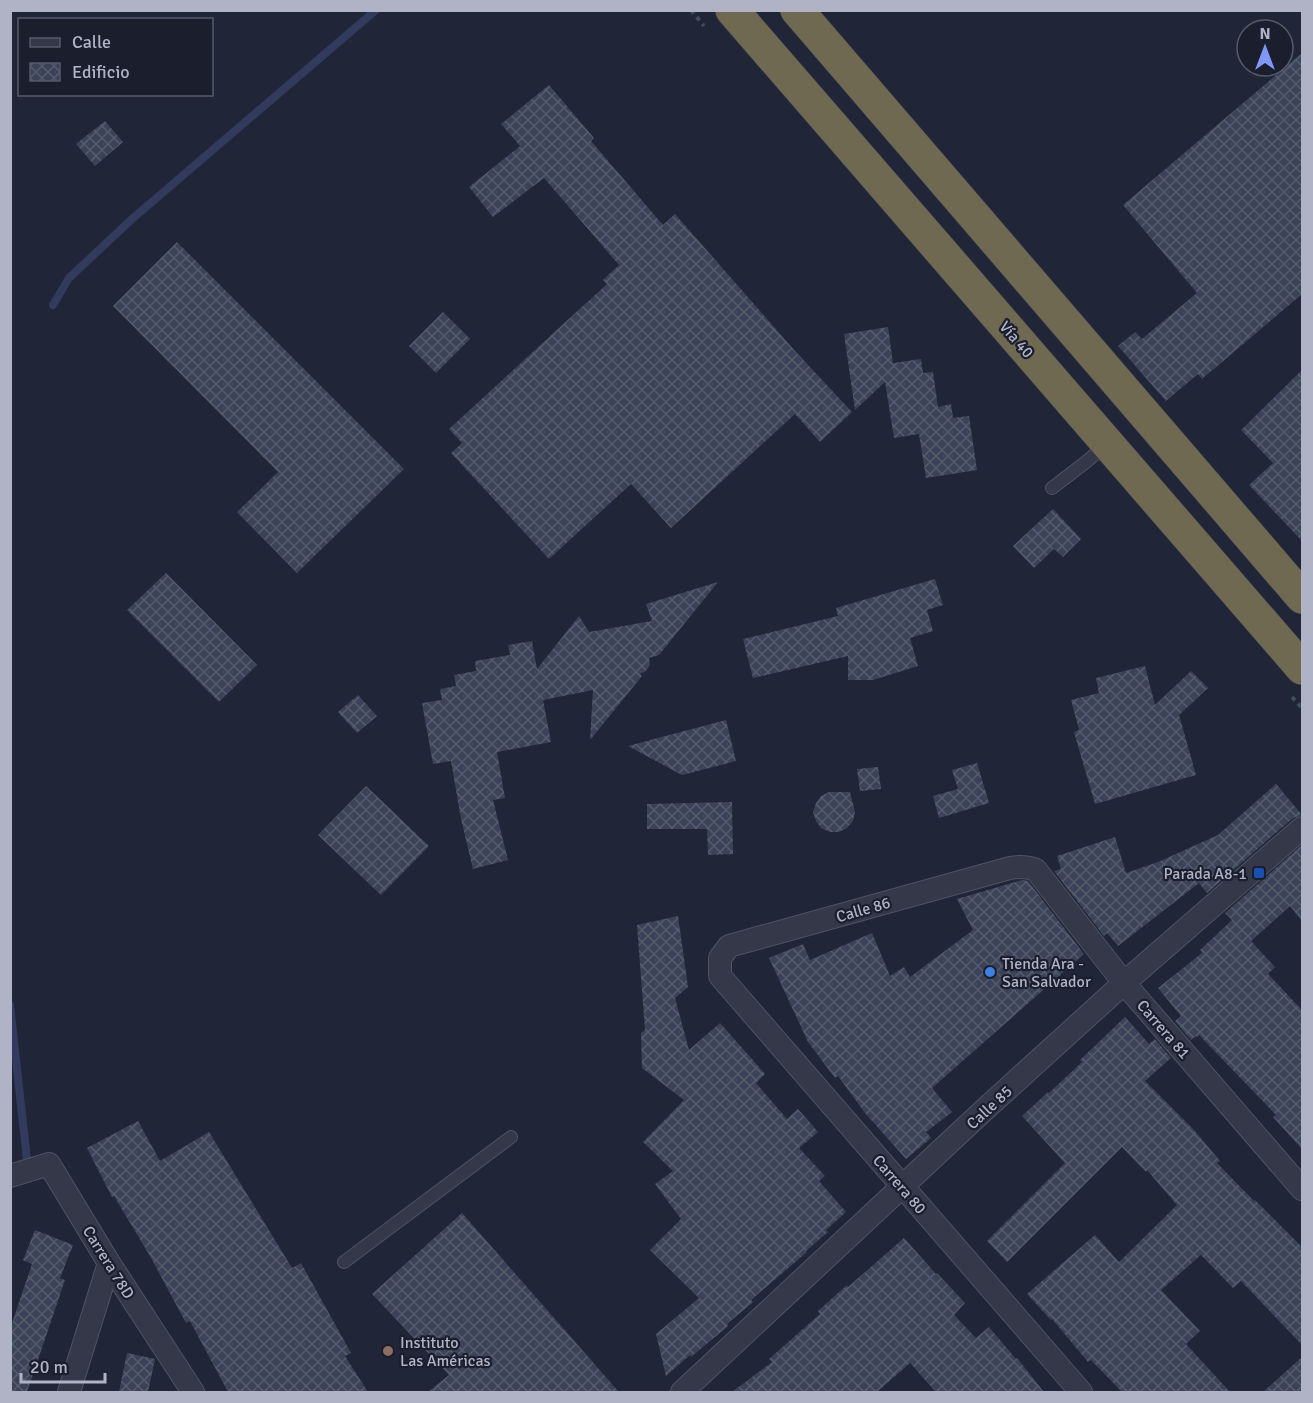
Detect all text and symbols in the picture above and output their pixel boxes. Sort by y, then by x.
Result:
legend [18,18,213,96]
north arrow [1235,18,1295,78]
text: N [1259,24,1271,44]
text: Calle [72,31,111,53]
text: Edificio [72,61,130,83]
street label: Vía 40 [995,317,1038,362]
place label: Parada A8-1 [1164,864,1247,884]
marker: Parada A8-1 [1252,866,1266,880]
street label: Calle 86 [834,893,893,927]
place label: Tienda Ara - San Salvador [1002,954,1091,992]
marker: Tienda Ara - San Salvador [983,965,997,979]
street label: Carrera 81 [1132,996,1194,1063]
street label: Calle 85 [963,1081,1017,1134]
street label: Carrera 80 [868,1151,930,1218]
street label: Carrera 78D [78,1222,138,1303]
place label: Instituto Las Américas [400,1333,491,1371]
marker: Instituto Las Américas [381,1344,395,1358]
scale bar [21,1346,105,1384]
text: 20 m [30,1356,68,1378]

